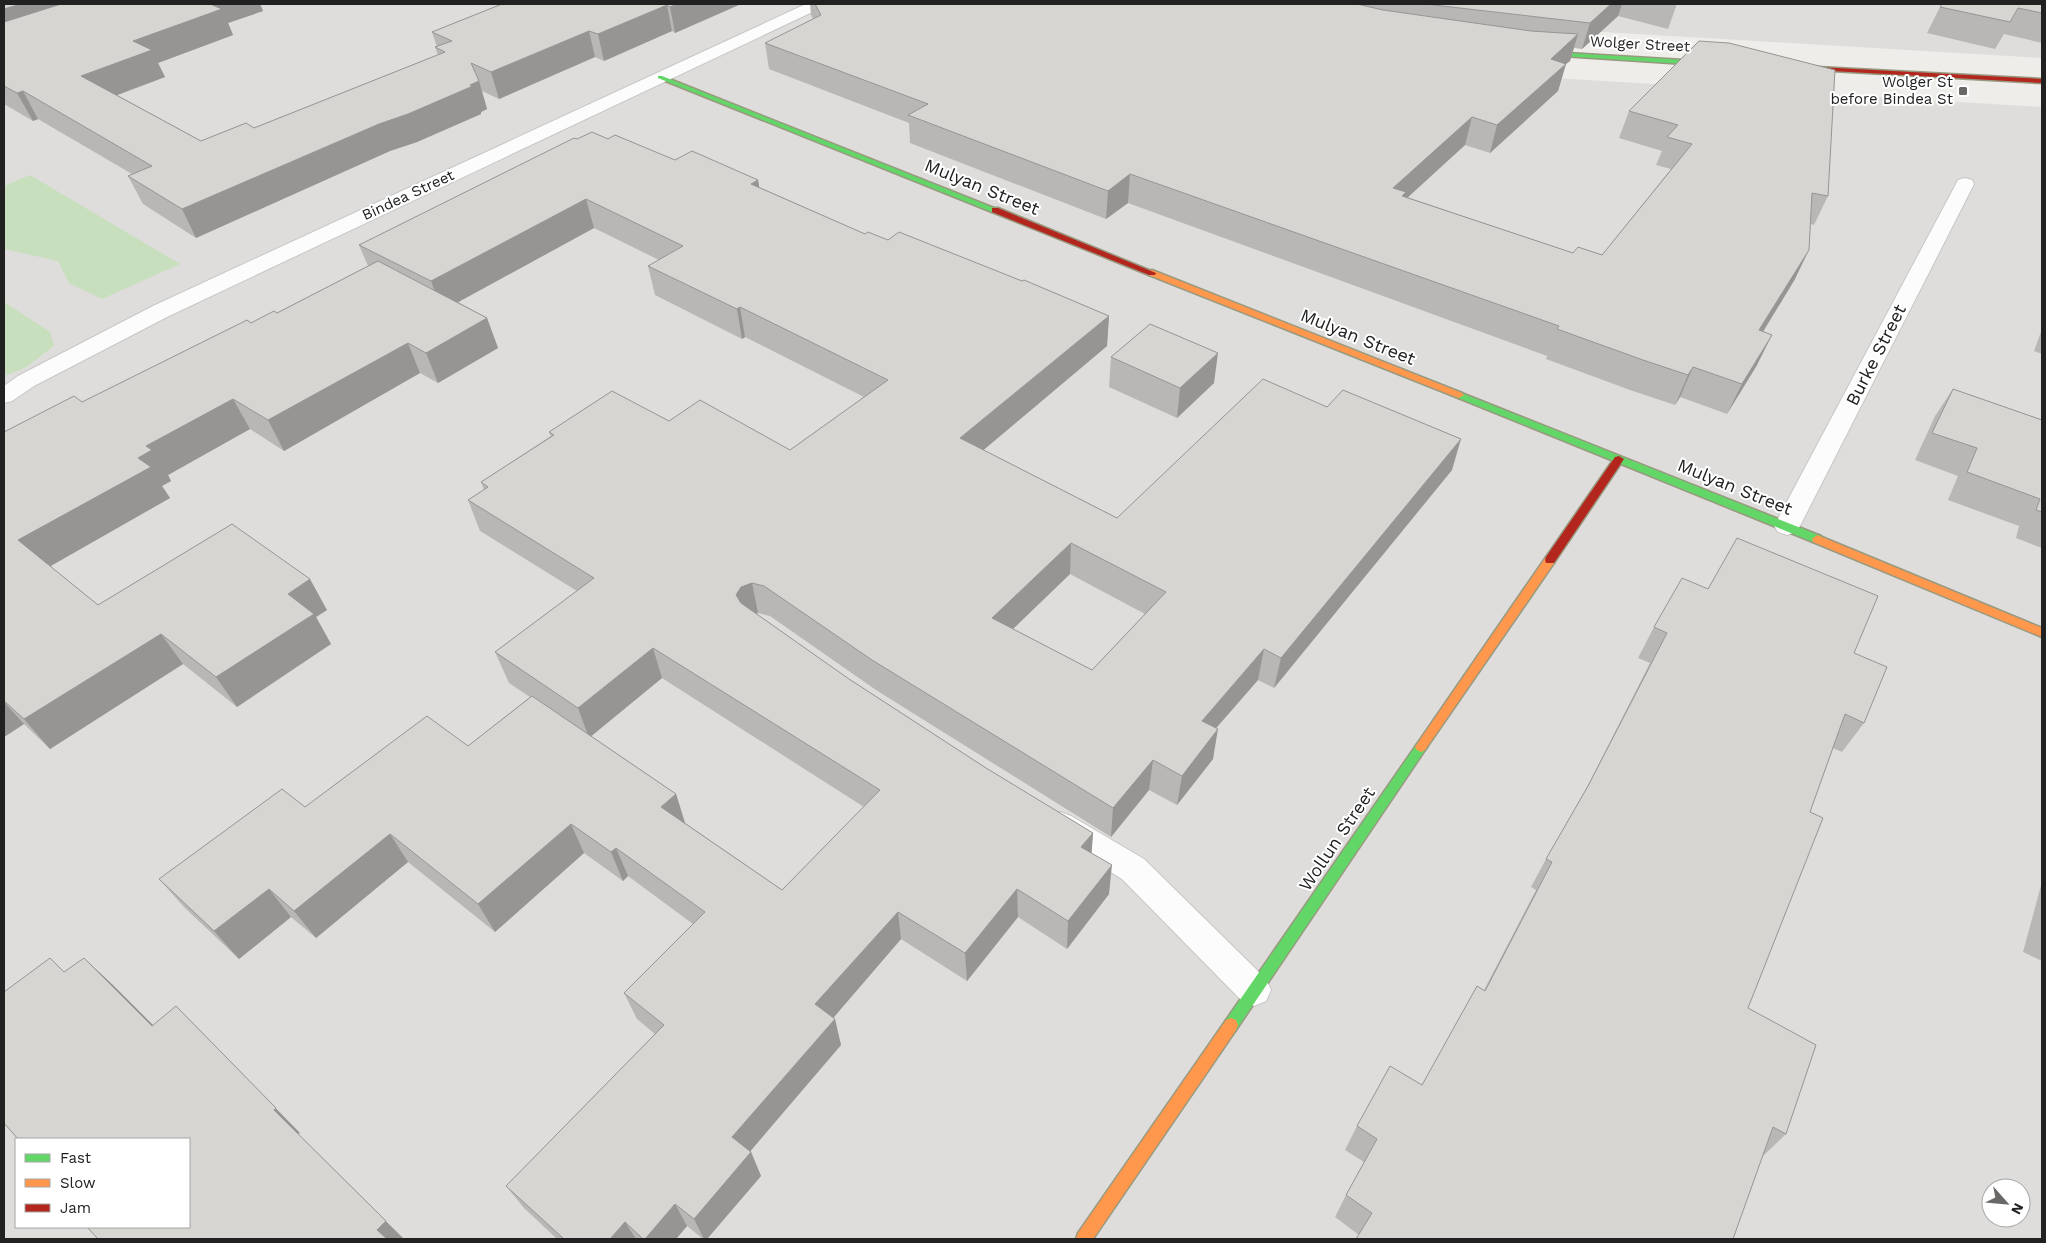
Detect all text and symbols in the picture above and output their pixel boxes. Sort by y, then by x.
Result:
street label: Wolger Street [1590,32,1691,56]
place label: Wolger St before Bindea St [1830,73,1954,108]
marker: Wolger St before Bindea St [1957,85,1969,97]
street label: Mulyan Street [922,154,1043,219]
street label: Bindea Street [359,166,458,224]
street label: Burke Street [1841,300,1910,409]
street label: Mulyan Street [1298,304,1419,369]
street label: Mulyan Street [1675,454,1796,519]
street label: Wollun Street [1294,782,1379,895]
legend [15,1138,190,1228]
text: Fast [60,1149,92,1167]
text: Slow [60,1174,96,1192]
north arrow [1981,1178,2031,1228]
text: Jam [60,1199,91,1217]
text: N [2008,1201,2027,1217]

